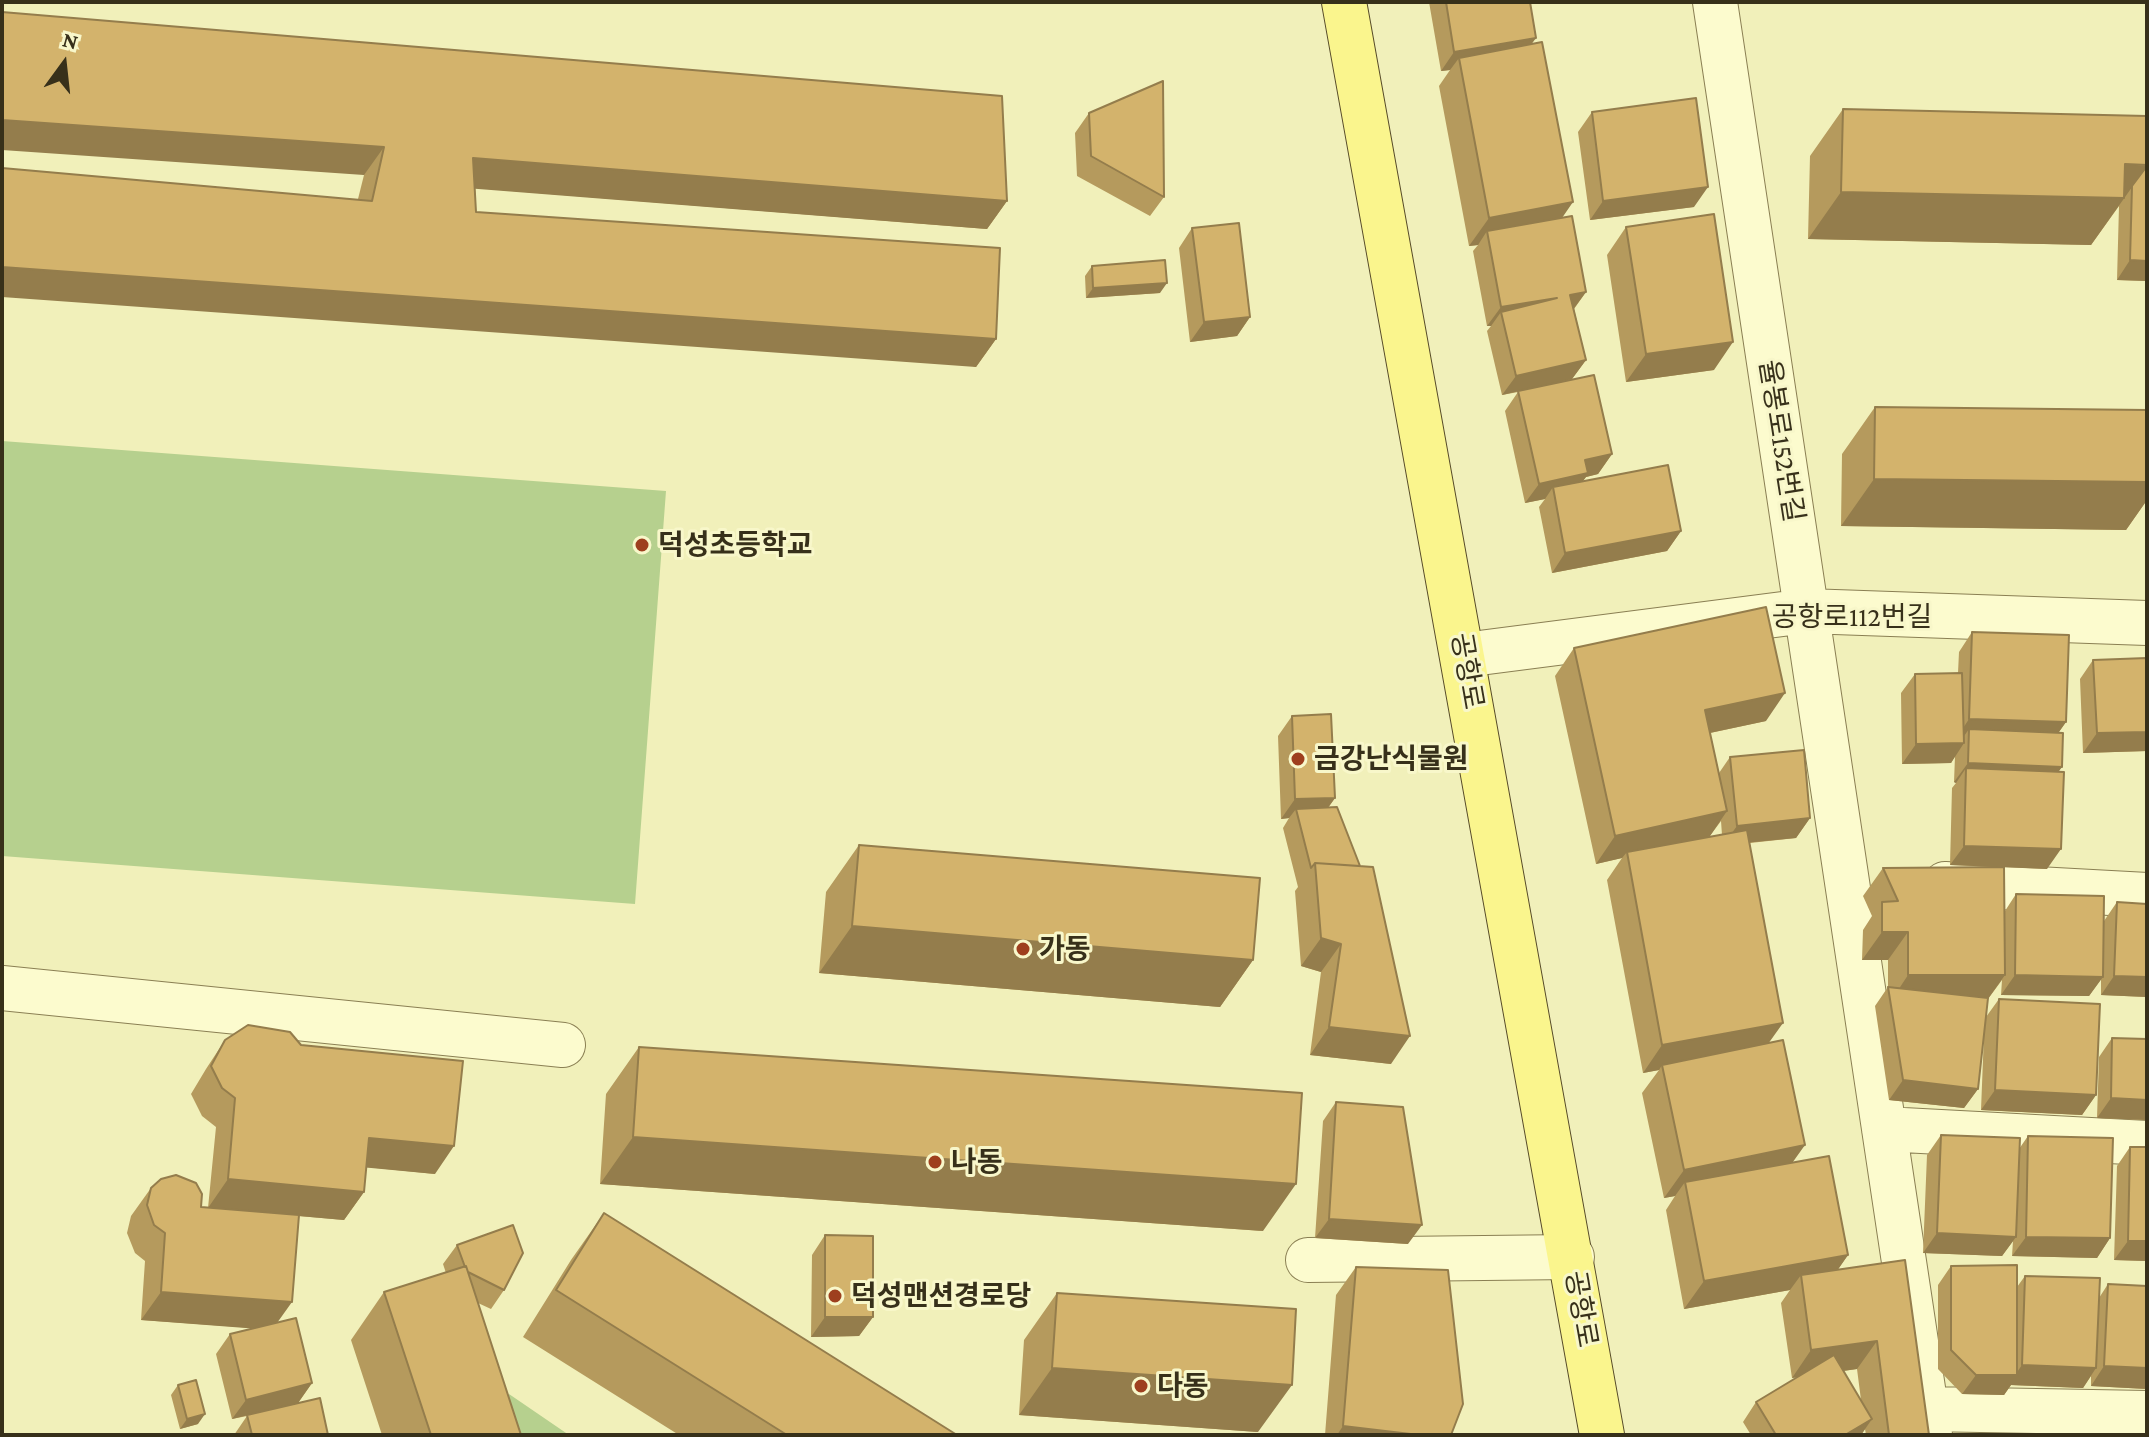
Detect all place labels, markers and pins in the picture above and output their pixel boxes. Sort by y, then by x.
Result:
place label: 덕성초등학교 [658,528,813,562]
marker: 덕성초등학교 [633,536,651,554]
place label: 금강난식물원 [1314,742,1469,776]
marker: 금강난식물원 [1289,750,1307,768]
place label: 가동 [1039,932,1091,966]
marker: 가동 [1014,940,1032,958]
place label: 나동 [951,1145,1003,1179]
marker: 나동 [926,1153,944,1171]
place label: 덕성맨션경로당 [851,1279,1031,1313]
marker: 덕성맨션경로당 [826,1287,844,1305]
place label: 다동 [1157,1369,1209,1403]
marker: 다동 [1132,1377,1150,1395]

